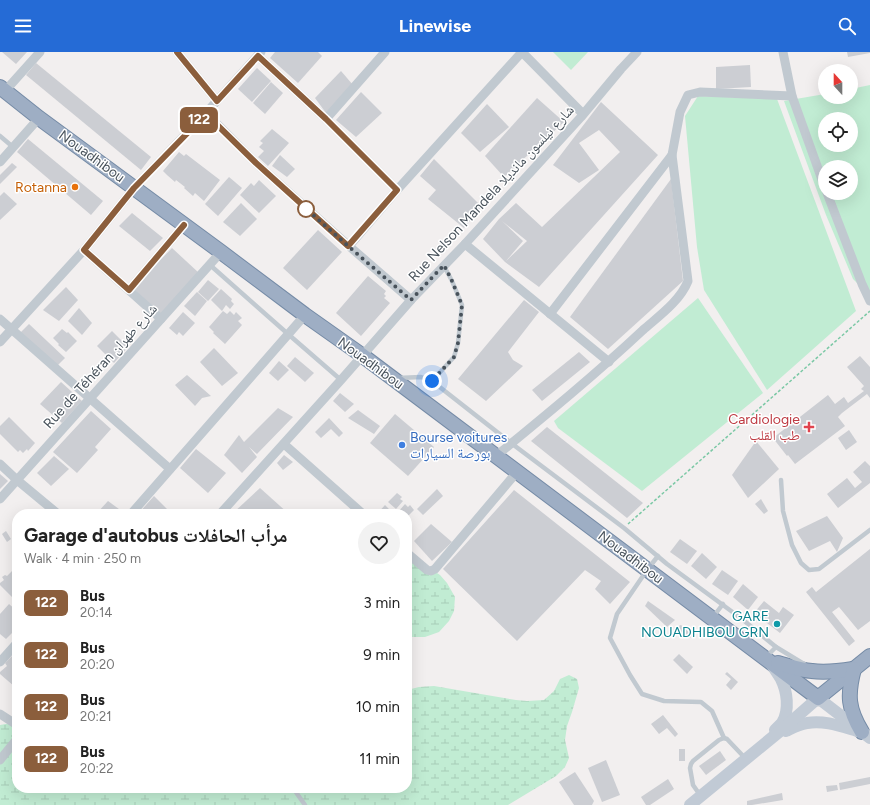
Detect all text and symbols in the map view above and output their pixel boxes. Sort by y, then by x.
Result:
icon: menu [12,15,34,37]
text: Linewise [399,15,471,37]
icon: search [836,15,858,37]
north arrow [818,64,858,104]
map controls [818,64,858,200]
street label: Rue Nelson Mandela شارع نيلسون مانديلا [405,102,578,286]
line badge: 122 [176,107,222,133]
text: 122 [188,111,210,128]
button: locate [818,112,858,152]
street label: Nouadhibou [55,127,128,186]
button: layers [818,160,858,200]
place label: Rotanna [15,179,67,196]
marker: Rotanna [70,182,80,192]
unlabelled marker [297,200,315,218]
street label: Rue de Téhéran شارع طهران [40,300,162,433]
street label: Nouadhibou [334,334,407,393]
your location [422,371,442,391]
place label: Cardiologie طب القلب [728,411,800,444]
marker: Cardiologie طب القلب [803,421,815,433]
place label: Bourse voitures بورصة السيارات [410,429,507,462]
marker: Bourse voitures بورصة السيارات [397,440,407,450]
button: heart [358,522,400,564]
text: Garage d'autobus مرأب الحافلات [24,524,288,547]
street label: Nouadhibou [595,527,667,587]
text: Walk · 4 min · 250 m [24,551,141,566]
text: Bus [80,587,105,605]
text: 122 [35,594,57,611]
text: 3 min [364,594,400,612]
text: 20:14 [80,605,112,620]
place label: GARE NOUADHIBOU GRN [641,608,769,641]
marker: GARE NOUADHIBOU GRN [772,619,782,629]
text: Bus [80,639,105,657]
text: 122 [35,646,57,663]
text: 9 min [363,646,400,664]
text: 20:20 [80,657,115,672]
text: Bus [80,691,105,709]
text: 122 [35,698,57,715]
text: 10 min [356,698,400,716]
text: 20:21 [80,709,112,724]
text: Bus [80,743,105,761]
text: 122 [35,750,57,767]
text: 11 min [359,750,400,768]
text: 20:22 [80,761,113,776]

